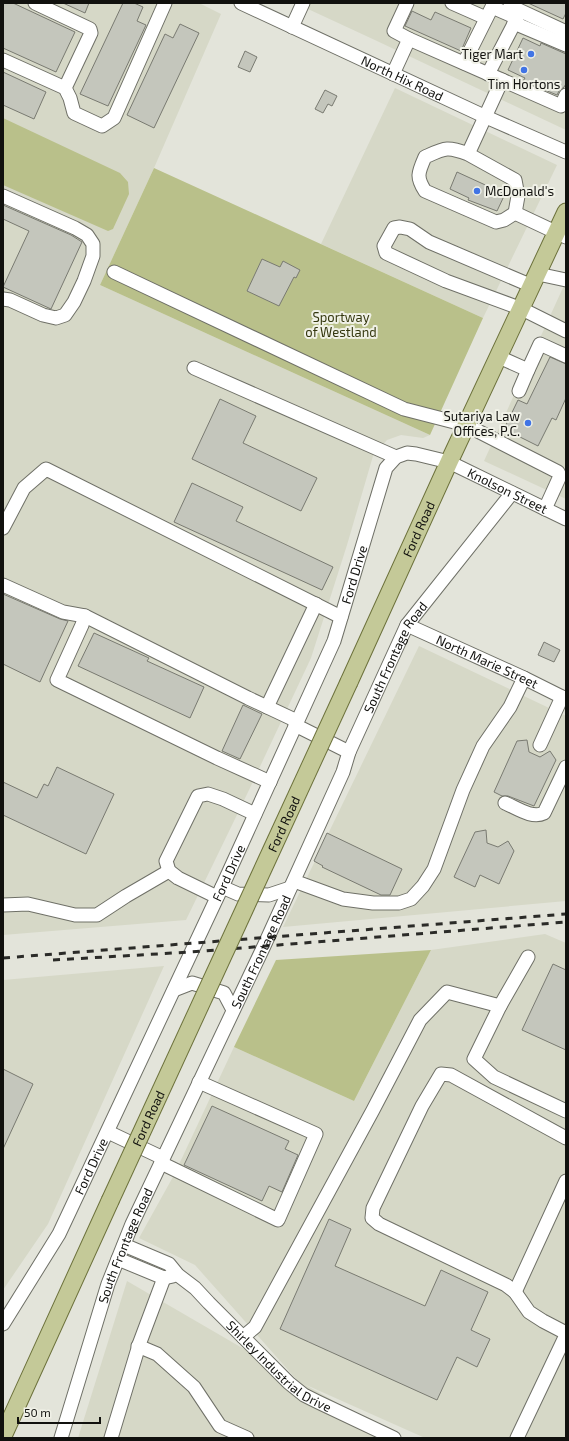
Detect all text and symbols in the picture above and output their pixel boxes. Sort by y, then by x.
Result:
place label: Tiger Mart [461,46,523,62]
marker: Tiger Mart [526,49,536,59]
street label: North Hix Road [359,52,446,104]
marker: Tim Hortons [519,65,529,75]
place label: Tim Hortons [488,76,560,92]
place label: McDonald's [485,183,554,199]
marker: McDonald's [472,186,482,196]
park label: Sportway of Westland [305,309,377,340]
place label: Sutariya Law Offices, P.C. [443,408,520,439]
marker: Sutariya Law Offices, P.C. [523,418,533,428]
street label: Knolson Street [465,464,550,517]
street label: Ford Road [399,499,438,560]
street label: Ford Drive [338,543,370,606]
street label: South Frontage Road [360,598,431,715]
street label: North Marie Street [434,631,541,692]
street label: Ford Road [264,794,303,854]
street label: Ford Drive [209,842,248,904]
street label: South Frontage Road [228,892,294,1011]
street label: Ford Road [128,1088,168,1149]
street label: Ford Drive [71,1135,111,1197]
street label: South Frontage Road [95,1185,156,1305]
street label: Shirley Industrial Drive [223,1317,334,1415]
scale bar [18,1399,100,1425]
text: 50 m [24,1405,51,1419]

